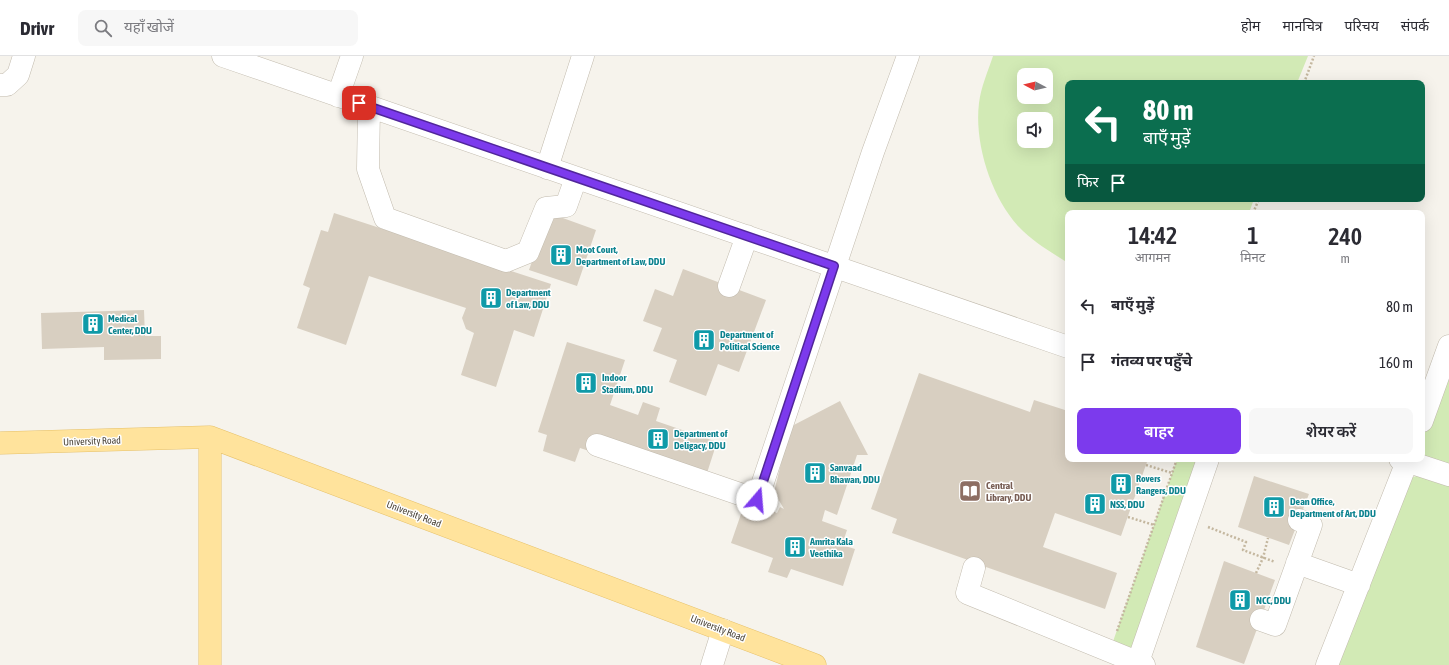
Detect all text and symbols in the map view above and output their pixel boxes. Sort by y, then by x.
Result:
search box [78,10,358,46]
text: Drivr [20,17,54,39]
icon: search [92,17,114,39]
text: यहाँ खोजें [124,18,174,35]
text: होम [1241,18,1260,34]
text: मानचित्र [1282,18,1323,34]
text: परिचय [1345,18,1379,34]
text: संपर्क [1401,18,1429,34]
north arrow [1017,68,1053,104]
map controls [1017,68,1053,148]
pin [342,86,376,120]
icon: arrive [348,92,370,114]
text: 80 m [1143,94,1193,126]
icon: left [1077,96,1129,148]
button: sound [1017,112,1053,148]
text: बाएँ मुड़ें [1143,127,1191,148]
icon: arrive [1107,172,1129,194]
text: फिर [1077,173,1099,190]
text: 14:42 [1128,222,1177,249]
text: 1 [1247,222,1258,249]
text: 240 [1328,223,1362,250]
building icon: Moot Court, Department of Law, DDU [548,242,574,268]
place label: Moot Court, Department of Law, DDU [576,244,665,267]
text: आगमन [1135,250,1170,265]
text: मिनट [1240,250,1265,265]
text: m [1340,251,1350,266]
building icon: Department of Law, DDU [478,285,504,311]
place label: Department of Law, DDU [506,287,551,310]
icon: left [1077,295,1099,317]
text: बाएँ मुड़ें [1111,296,1154,313]
text: 80 m [1386,298,1413,315]
building icon: Medical Center, DDU [80,311,106,337]
place label: Medical Center, DDU [108,313,152,336]
building icon: Department of Political Science [691,327,717,353]
place label: Department of Political Science [720,329,780,352]
icon: arrive [1077,351,1099,373]
text: गंतव्य पर पहुँचे [1111,352,1192,369]
text: 160 m [1379,354,1413,371]
building icon: Indoor Stadium, DDU [573,370,599,396]
place label: Indoor Stadium, DDU [602,372,653,395]
button: बाहर [1077,408,1241,454]
button: शेयर करें [1249,408,1413,454]
building icon: Department of Deligacy, DDU [645,426,671,452]
place label: Department of Deligacy, DDU [674,428,728,451]
street label: University Road [63,434,121,448]
building icon: Sanvaad Bhawan, DDU [802,460,828,486]
place label: Sanvaad Bhawan, DDU [830,462,880,485]
building icon: Rovers Rangers, DDU [1108,471,1134,497]
place label: Rovers Rangers, DDU [1136,473,1186,496]
library icon: Central Library, DDU [957,478,983,504]
position arrow [736,479,778,521]
place label: Central Library, DDU [986,480,1031,503]
building icon: NSS, DDU [1082,491,1108,517]
building icon: Dean Office, Department of Art, DDU [1261,494,1287,520]
place label: Dean Office, Department of Art, DDU [1290,496,1376,519]
street label: University Road [385,498,443,530]
place label: NSS, DDU [1110,499,1145,510]
building icon: Amrita Kala Veethika [782,534,808,560]
place label: Amrita Kala Veethika [809,536,853,559]
building icon: NCC, DDU [1227,587,1253,613]
place label: NCC, DDU [1256,595,1291,606]
street label: University Road [689,612,747,644]

